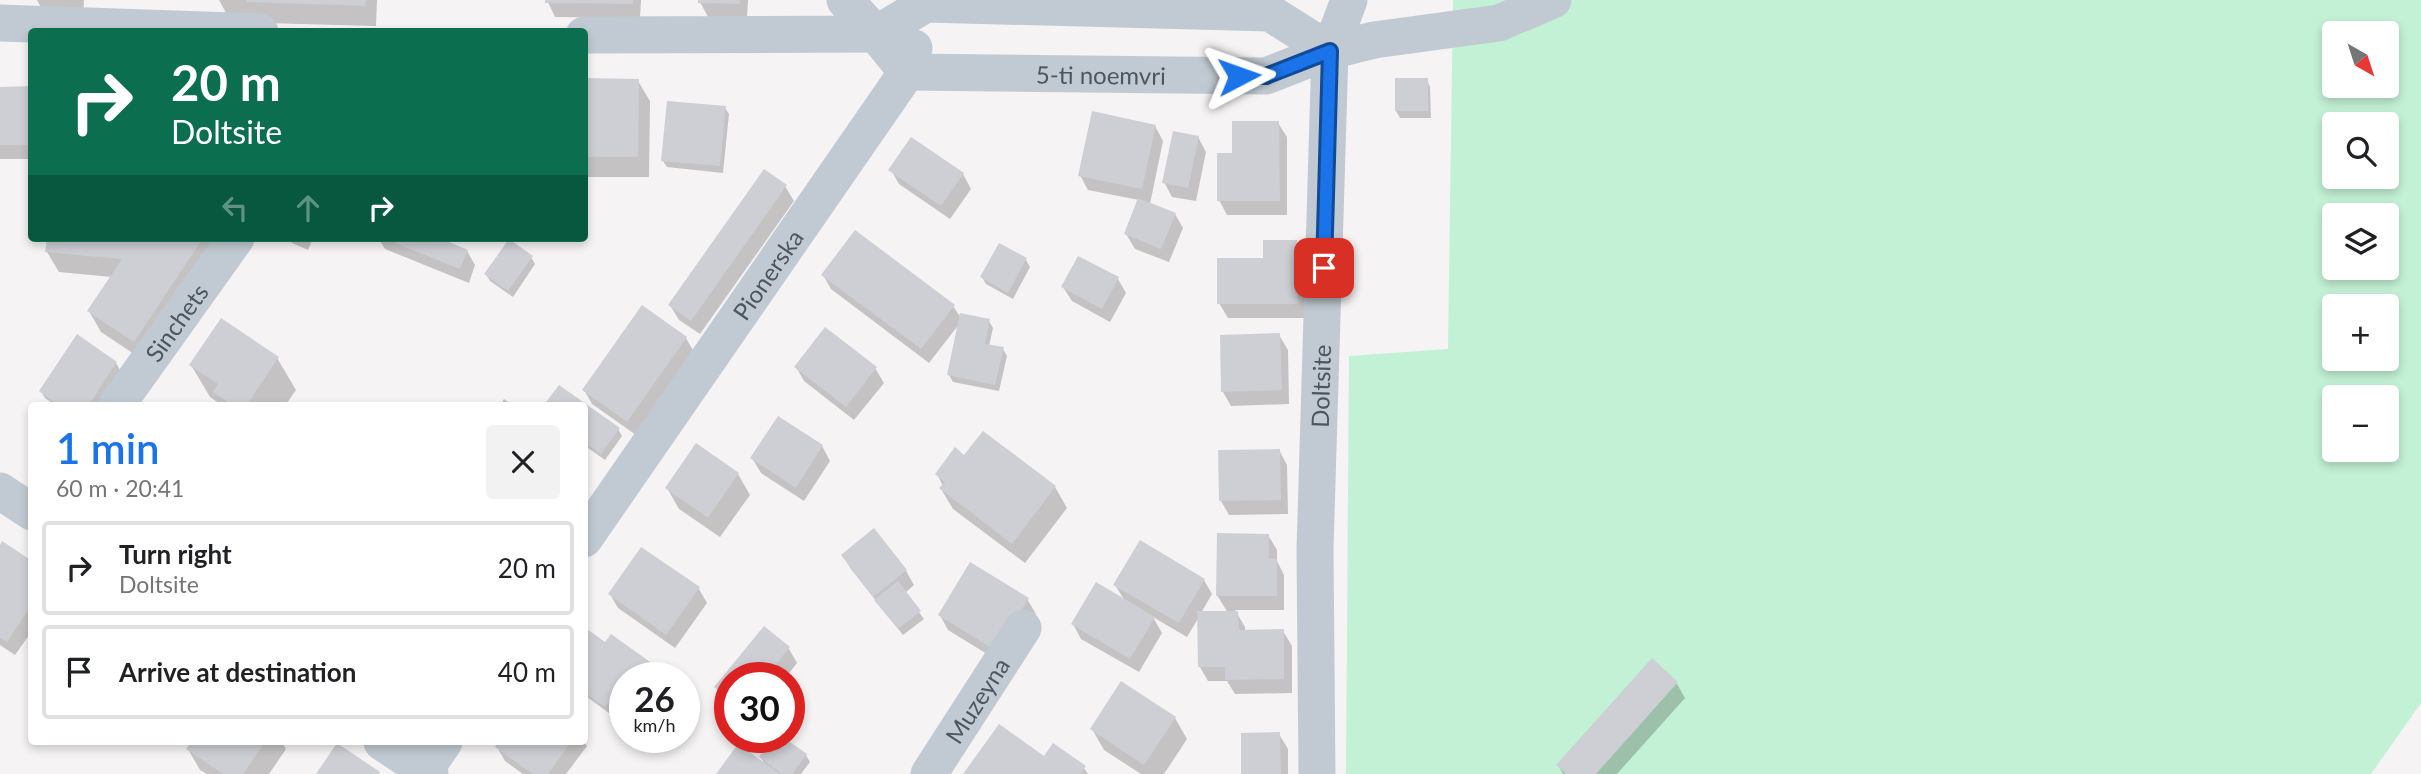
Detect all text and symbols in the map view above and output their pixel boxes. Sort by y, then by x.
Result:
north arrow [2322,21,2399,98]
map controls [2322,21,2399,462]
position arrow [1202,39,1276,113]
text: 20 m [171,53,281,111]
icon: right [56,56,147,147]
street label: 5-ti noemvri [1036,59,1166,89]
text: Doltsite [171,112,282,151]
button: search [2322,112,2399,189]
icon: left [216,189,254,227]
icon: ahead [289,189,327,227]
icon: right [362,189,400,227]
button: layers [2322,203,2399,280]
street label: Pionerska [726,224,808,325]
pin [1294,238,1354,298]
icon: arrive [1305,249,1343,287]
street label: Sinchets [138,278,213,367]
button: + [2322,294,2399,371]
street label: Doltsite [1304,344,1336,428]
button: − [2322,385,2399,462]
text: 1 min [56,423,160,473]
button: close [486,425,560,499]
text: 60 m · 20:41 [56,474,184,502]
text: Turn right [119,538,232,570]
icon: right [60,549,98,587]
text: 20 m [498,552,556,584]
text: Doltsite [119,570,199,598]
street label: Muzeyna [938,652,1015,748]
icon: arrive [60,653,98,691]
text: Arrive at destination [119,656,356,688]
text: 40 m [498,656,556,688]
speed limit sign: 30 [714,662,805,753]
text: 26 [634,677,675,719]
text: km/h [633,714,676,736]

